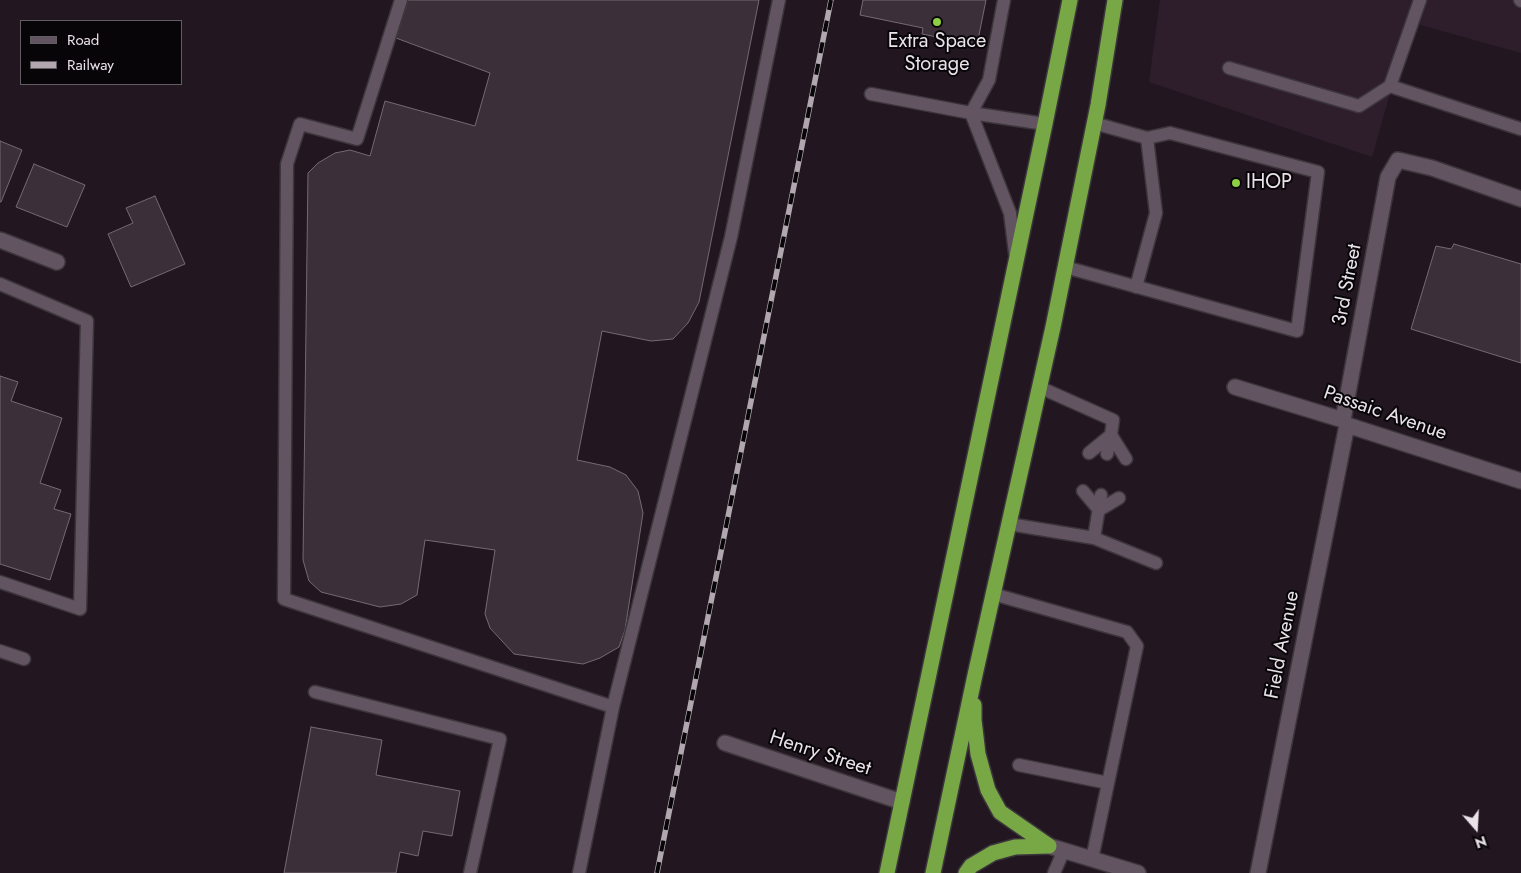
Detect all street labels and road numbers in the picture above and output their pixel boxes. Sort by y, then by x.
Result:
street label: 3rd Street [1328,242,1368,328]
street label: Passaic Avenue [1320,382,1450,446]
street label: Field Avenue [1261,589,1305,701]
street label: Henry Street [766,726,874,782]

